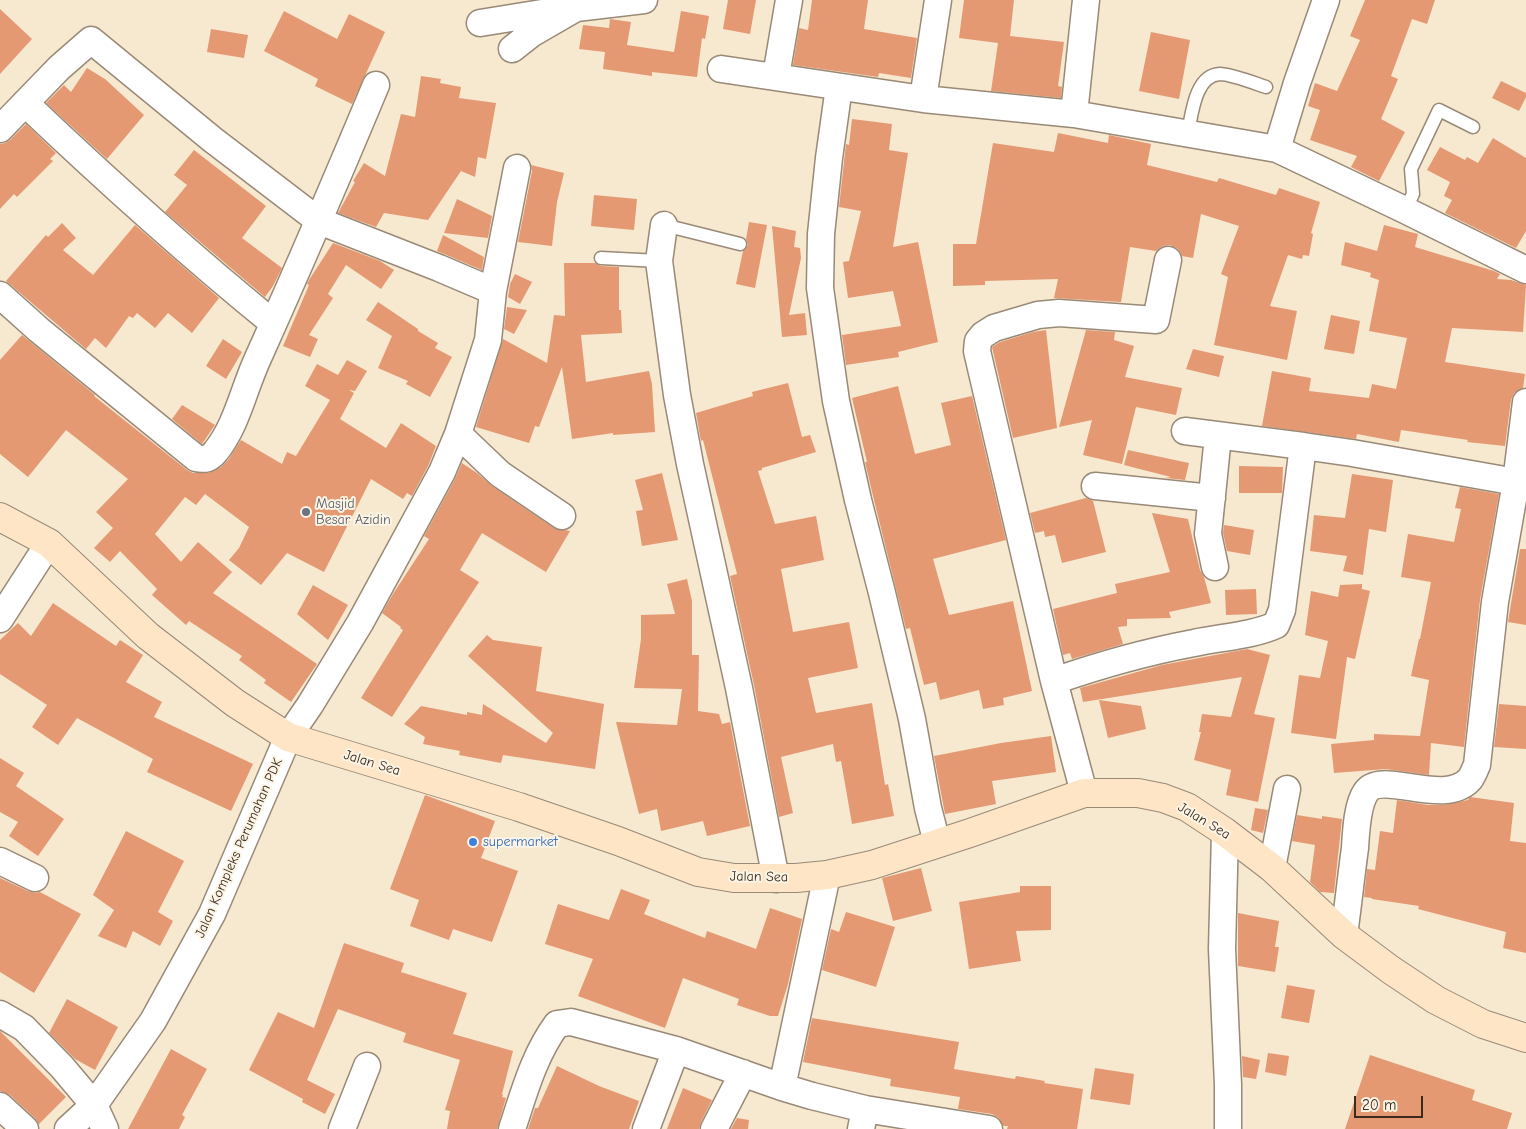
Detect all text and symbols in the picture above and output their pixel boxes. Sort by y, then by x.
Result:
place label: Masjid Besar Azidin [316,496,391,528]
marker: Masjid Besar Azidin [300,506,312,518]
street label: Jalan Sea [342,746,402,780]
street label: Jalan Kompleks Perumahan PDK [192,755,286,941]
street label: Jalan Sea [1175,799,1233,843]
place label: supermarket [483,834,558,850]
marker: supermarket [467,836,479,848]
street label: Jalan Sea [730,868,788,886]
scale bar [1356,1086,1425,1118]
text: 20 m [1362,1096,1396,1114]

